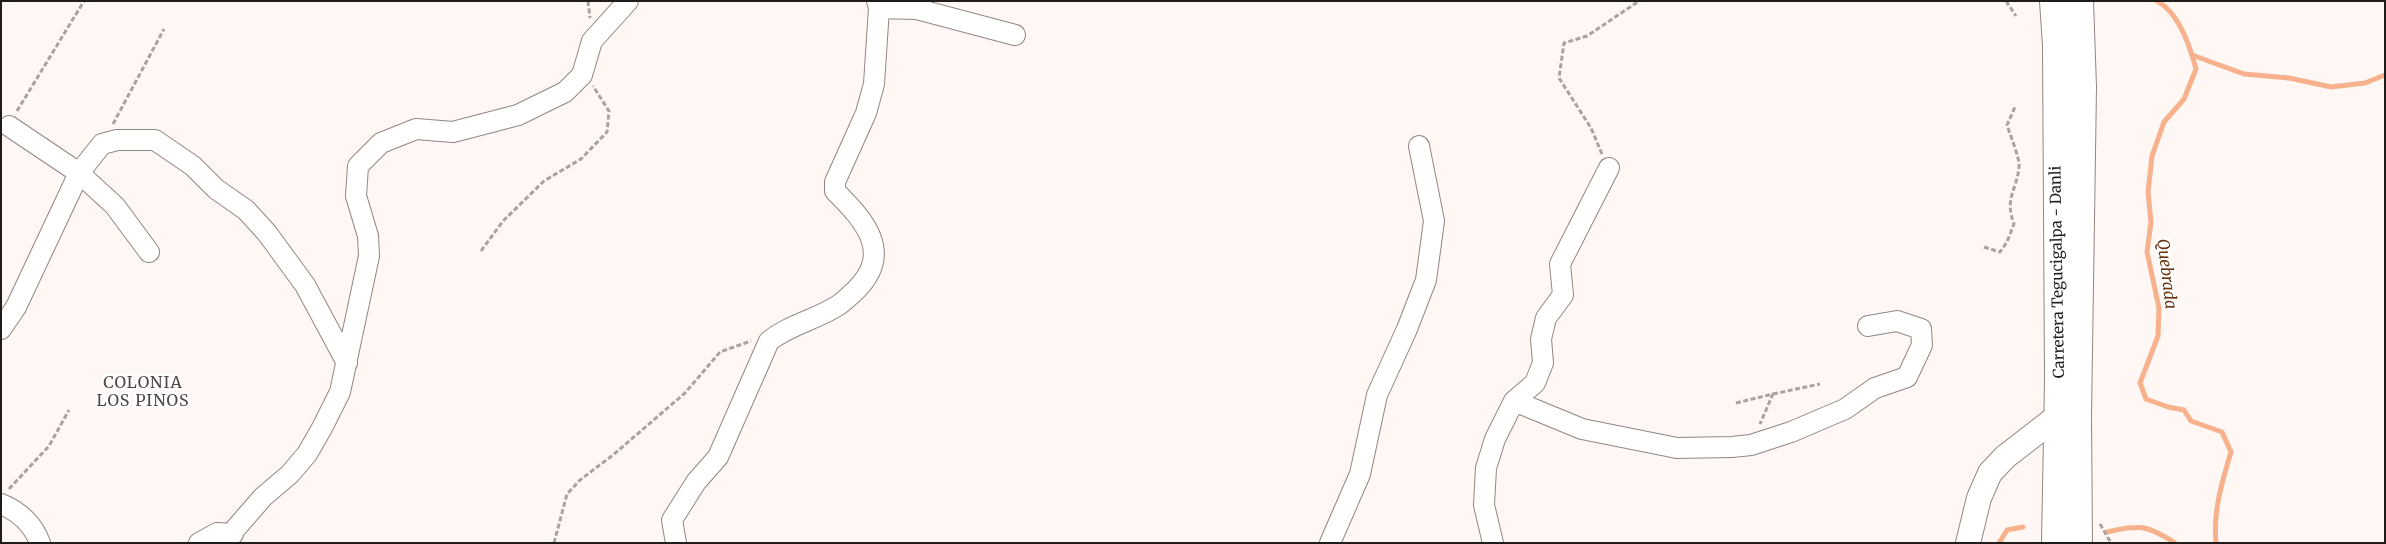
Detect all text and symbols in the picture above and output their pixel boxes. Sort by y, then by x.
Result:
street label: Carretera Tegucigalpa - Danli [2047,165,2069,379]
water label: Quebrada [2152,238,2180,310]
district label: COLONIA LOS PINOS [95,373,191,411]

